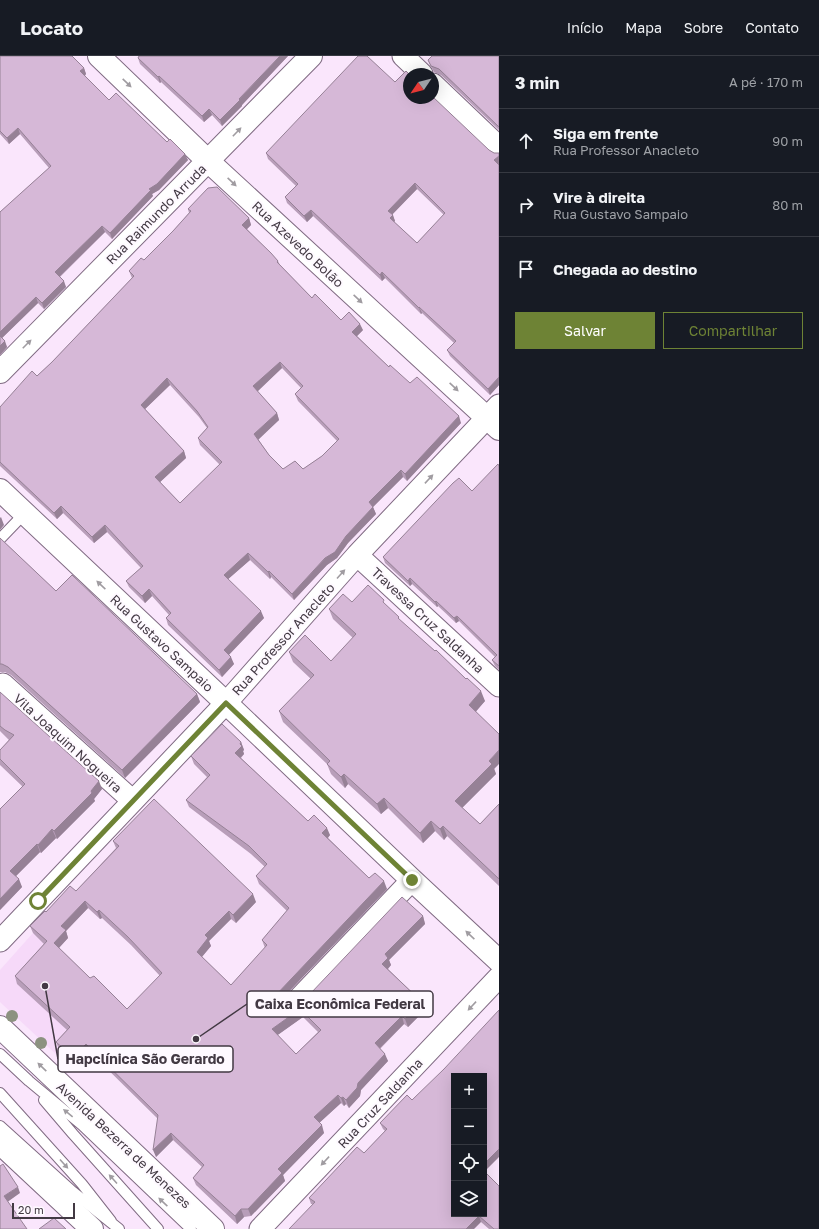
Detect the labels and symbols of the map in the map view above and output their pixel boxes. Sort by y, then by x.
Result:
north arrow [403,68,439,104]
one-way arrow [122,78,132,88]
one-way arrow [232,127,242,137]
street label: Rua Raimundo Arruda [103,161,209,267]
one-way arrow [227,177,236,186]
street label: Rua Azevedo Bolão [249,197,347,291]
one-way arrow [353,294,363,304]
one-way arrow [22,339,32,349]
one-way arrow [449,382,458,391]
one-way arrow [425,473,434,484]
street label: Travessa Cruz Saldanha [368,564,488,676]
one-way arrow [336,568,345,579]
street label: Rua Professor Anacleto [228,579,338,699]
one-way arrow [96,581,107,590]
street label: Rua Gustavo Sampaio [107,591,217,695]
street label: Vila Joaquim Nogueira [11,690,125,796]
route end [403,871,421,889]
route start [29,892,47,910]
one-way arrow [465,930,476,939]
callout: Caixa Econômica Federal [247,991,433,1017]
text: Caixa Econômica Federal [255,995,426,1012]
one-way arrow [468,1001,477,1010]
callout: Hapclínica São Gerardo [58,1046,233,1072]
text: Hapclínica São Gerardo [65,1050,225,1067]
street label: Rua Cruz Saldanha [334,1055,426,1151]
one-way arrow [37,1062,47,1072]
street label: Avenida Bezerra de Menezes [54,1079,195,1212]
one-way arrow [63,1109,74,1118]
one-way arrow [320,1156,330,1166]
one-way arrow [59,1159,68,1169]
one-way arrow [108,1174,118,1184]
one-way arrow [158,1197,168,1207]
scale bar [12,1201,75,1220]

